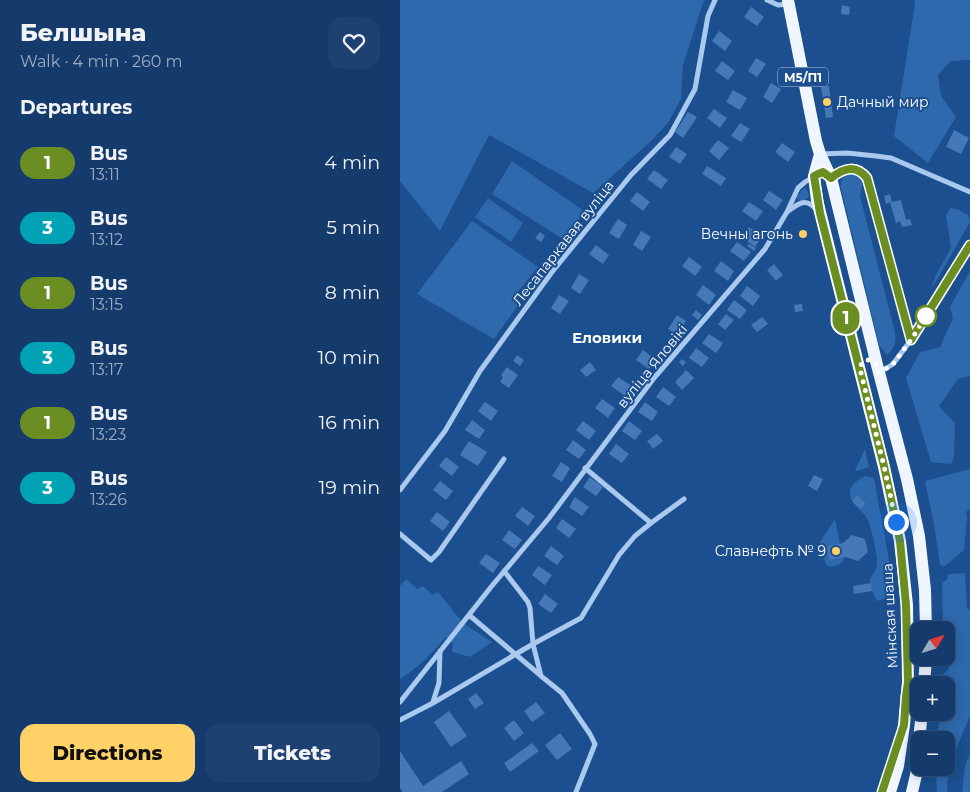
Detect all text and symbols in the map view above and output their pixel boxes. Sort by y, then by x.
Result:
button: heart [328,17,380,69]
text: Белшына [20,18,146,47]
text: Walk · 4 min · 260 m [20,52,182,71]
road number: М5/П1 [778,68,828,86]
place label: Дачный мир [837,93,929,111]
text: Departures [20,96,132,119]
marker: Дачный мир [821,96,833,108]
text: Bus [90,142,128,165]
text: 4 min [324,151,380,174]
text: 1 [44,152,51,174]
text: 13:11 [90,165,120,184]
street label: Лесапаркавая вуліца [508,177,618,309]
text: Bus [90,207,128,230]
text: 5 min [326,216,380,239]
text: 3 [42,217,53,239]
place label: Вечны агонь [701,225,793,243]
marker: Вечны агонь [797,228,809,240]
text: 13:12 [90,230,123,249]
text: Bus [90,272,128,295]
text: 8 min [325,281,380,304]
text: 1 [44,282,51,304]
text: 13:15 [90,295,123,314]
line badge: 1 [830,302,862,334]
unlabelled marker [915,305,937,327]
text: 1 [842,307,850,329]
street label: вуліца Яловікі [613,321,691,411]
district label: Еловики [572,328,642,347]
text: Bus [90,337,128,360]
text: 10 min [317,346,380,369]
text: 3 [42,347,53,369]
text: 13:17 [90,360,123,379]
text: Bus [90,402,128,425]
text: 16 min [318,411,380,434]
text: 1 [44,412,51,434]
text: 13:23 [90,425,126,444]
text: Bus [90,467,128,490]
text: 19 min [318,476,380,499]
text: 3 [42,477,53,499]
text: 13:26 [90,490,127,509]
your location [884,510,909,535]
place label: Славнефть № 9 [715,542,826,560]
marker: Славнефть № 9 [830,545,842,557]
street label: Мінская шаша [878,563,902,669]
north arrow [910,621,955,666]
map controls [910,621,955,776]
button: + [910,676,955,721]
button: Directions [20,724,195,782]
button: Tickets [205,724,380,782]
button: − [910,731,955,776]

